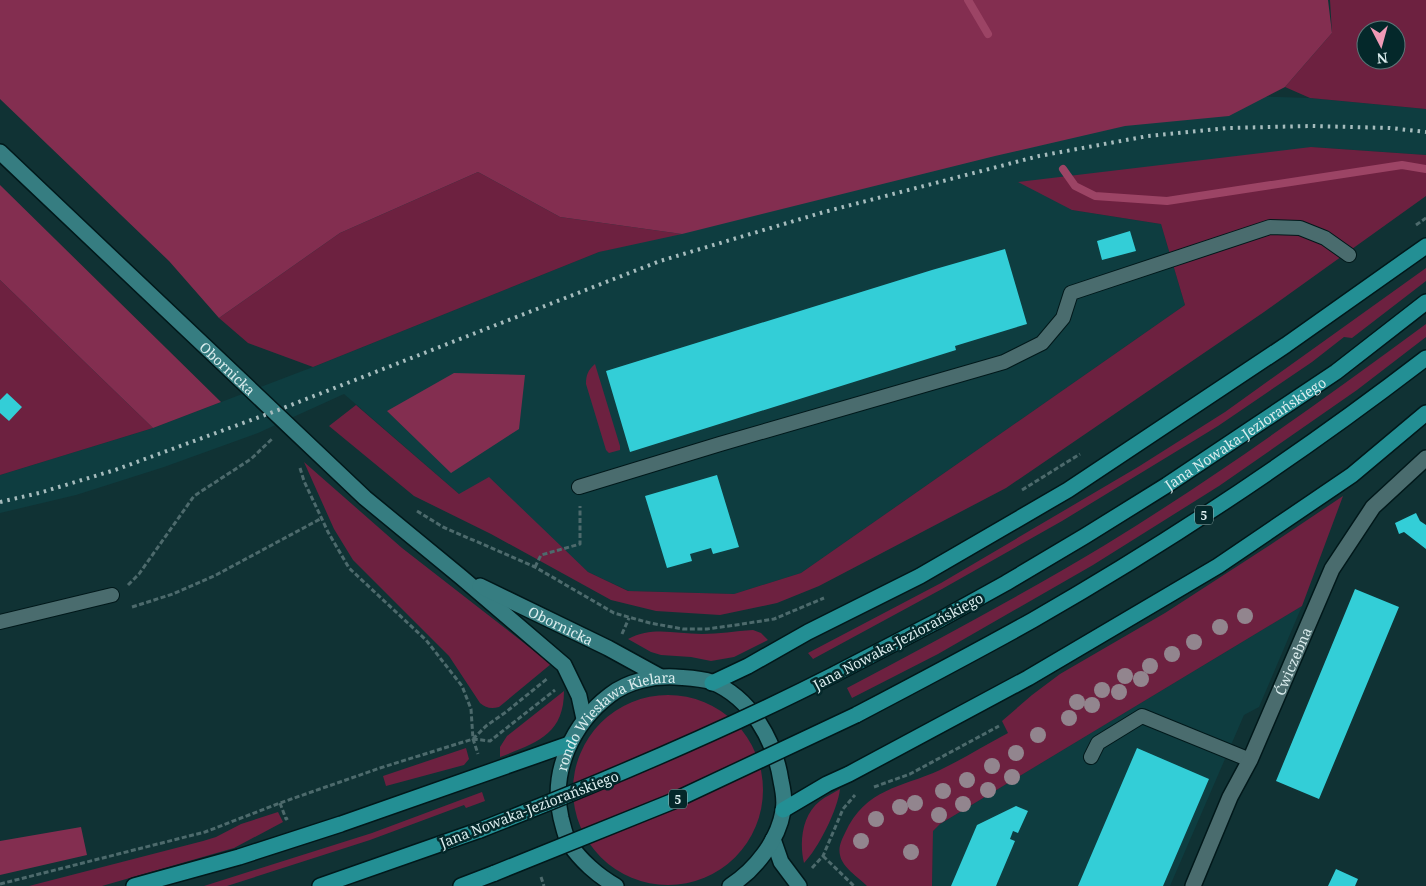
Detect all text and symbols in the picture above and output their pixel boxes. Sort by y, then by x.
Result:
north arrow [1356,20,1406,70]
text: N [1376,48,1389,68]
street label: Obornicka [196,337,260,399]
street label: Jana Nowaka-Jeziorańskiego [1160,372,1329,494]
road number: 5 [1195,506,1213,524]
street label: Jana Nowaka-Jeziorańskiego [809,588,986,694]
street label: Obornicka [525,601,597,649]
street label: Ćwiczebna [1269,624,1315,698]
street label: rondo Wiesława Kielara [552,667,676,773]
street label: Jana Nowaka-Jeziorańskiego [436,766,621,852]
road number: 5 [669,790,687,809]

